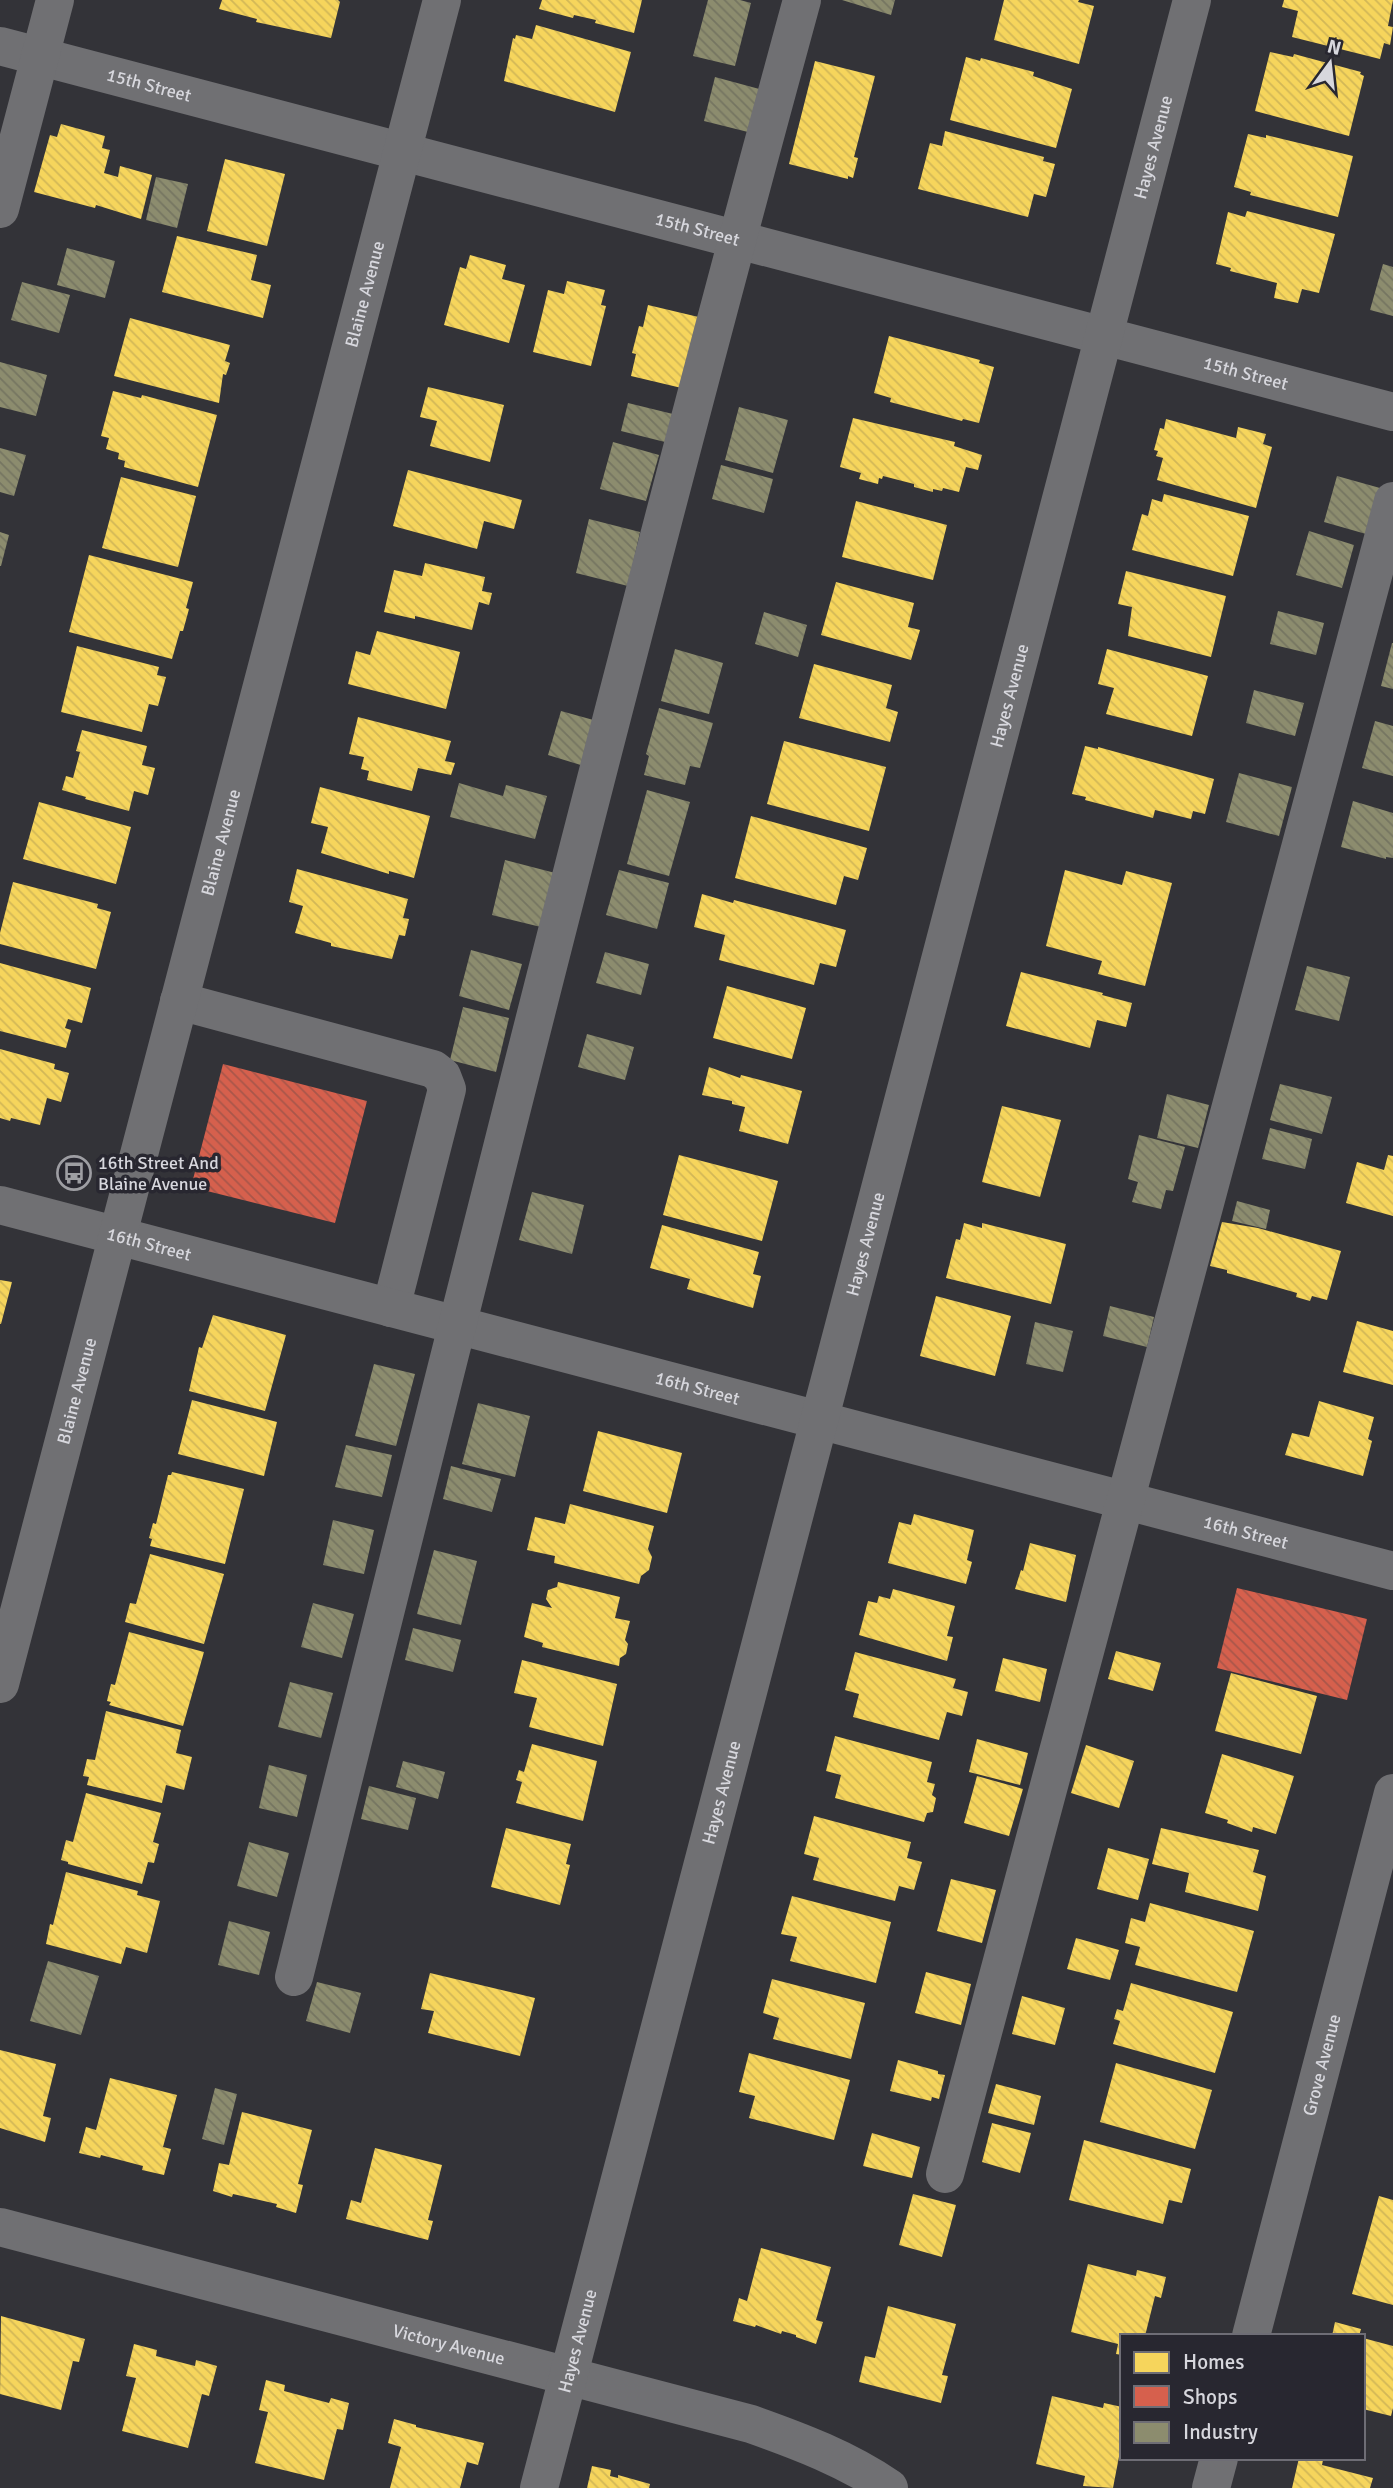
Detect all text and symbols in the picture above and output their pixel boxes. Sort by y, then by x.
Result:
north arrow [1295,28,1365,98]
text: N [1325,34,1344,61]
street label: 15th Street [104,64,194,107]
street label: Hayes Avenue [1129,93,1178,202]
street label: 15th Street [653,208,742,251]
street label: Blaine Avenue [340,238,389,350]
street label: 15th Street [1201,352,1290,395]
street label: Hayes Avenue [985,641,1034,750]
street label: Blaine Avenue [196,787,245,898]
place label: 16th Street And Blaine Avenue [98,1152,219,1195]
bus stop icon: 16th Street And Blaine Avenue [55,1154,93,1192]
street label: Hayes Avenue [841,1190,890,1298]
street label: 16th Street [104,1223,194,1266]
street label: Blaine Avenue [52,1335,101,1447]
street label: 16th Street [653,1367,742,1410]
street label: 16th Street [1201,1511,1290,1554]
street label: Hayes Avenue [697,1738,746,1847]
street label: Grove Avenue [1298,2012,1346,2118]
street label: Hayes Avenue [553,2287,602,2395]
street label: Victory Avenue [390,2319,507,2370]
legend [1120,2334,1365,2460]
text: Homes [1183,2349,1245,2375]
text: Shops [1183,2384,1237,2410]
text: Industry [1183,2419,1258,2445]

